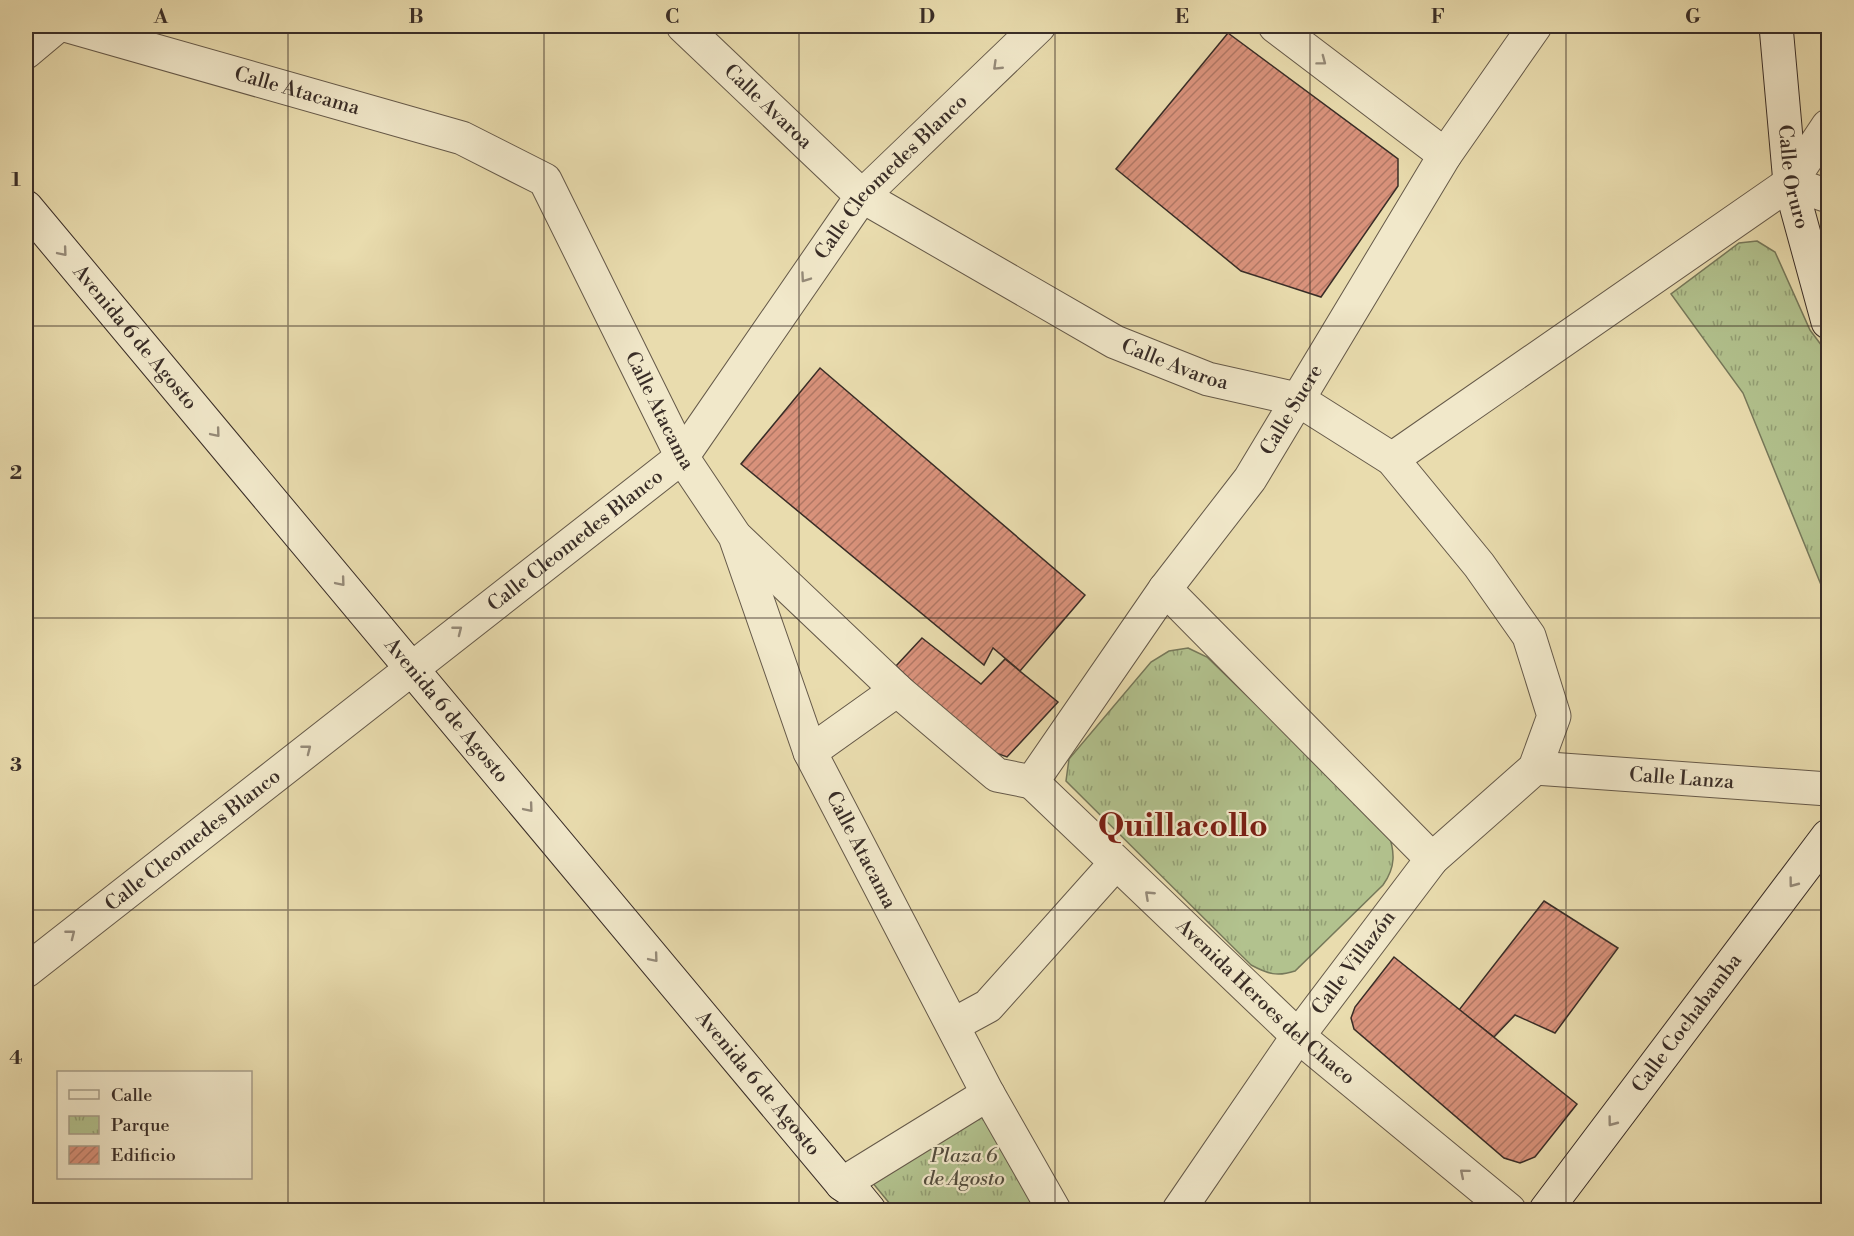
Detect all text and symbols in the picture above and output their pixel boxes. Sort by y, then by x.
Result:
text: A [153,5,169,30]
text: B [408,5,424,30]
text: C [665,5,679,30]
text: D [919,5,935,30]
text: E [1175,5,1189,30]
text: F [1431,5,1445,30]
text: G [1685,5,1701,30]
one-way arrow [1315,54,1326,65]
street label: Calle Avaroa [718,59,818,155]
one-way arrow [994,59,1004,70]
street label: Calle Atacama [231,61,363,121]
street label: Calle Cleomedes Blanco [809,89,973,265]
street label: Calle Oruro [1772,124,1815,232]
text: 1 [11,168,21,193]
one-way arrow [56,245,67,256]
street label: Avenida 6 de Agosto [67,259,203,415]
one-way arrow [801,272,812,283]
street label: Calle Avaroa [1118,333,1231,396]
street label: Calle Atacama [619,347,700,475]
street label: Calle Sucre [1255,360,1328,460]
one-way arrow [209,426,220,437]
text: 2 [10,461,22,486]
street label: Calle Cleomedes Blanco [483,464,668,617]
one-way arrow [334,575,345,586]
one-way arrow [451,627,462,638]
street label: Avenida 6 de Agosto [378,632,514,788]
one-way arrow [300,745,311,756]
text: 3 [10,753,22,778]
street label: Calle Lanza [1628,762,1736,795]
street label: Calle Cleomedes Blanco [100,764,286,917]
street label: Calle Atacama [820,787,902,914]
one-way arrow [522,801,533,812]
district label: Quillacollo [1098,806,1268,846]
one-way arrow [1790,876,1801,887]
one-way arrow [1145,891,1155,902]
street label: Calle Villazón [1307,906,1401,1020]
street label: Avenida Heroes del Chaco [1170,913,1360,1090]
one-way arrow [65,931,76,942]
street label: Calle Cochabamba [1626,948,1748,1098]
one-way arrow [647,951,658,962]
street label: Avenida 6 de Agosto [690,1005,826,1161]
text: 4 [9,1046,23,1071]
legend [57,1071,252,1179]
text: Calle [111,1084,152,1107]
text: Parque [111,1114,170,1137]
one-way arrow [1609,1115,1620,1126]
text: Edificio [111,1144,176,1167]
park label: Plaza 6 de Agosto [923,1144,1005,1192]
one-way arrow [1460,1169,1471,1180]

